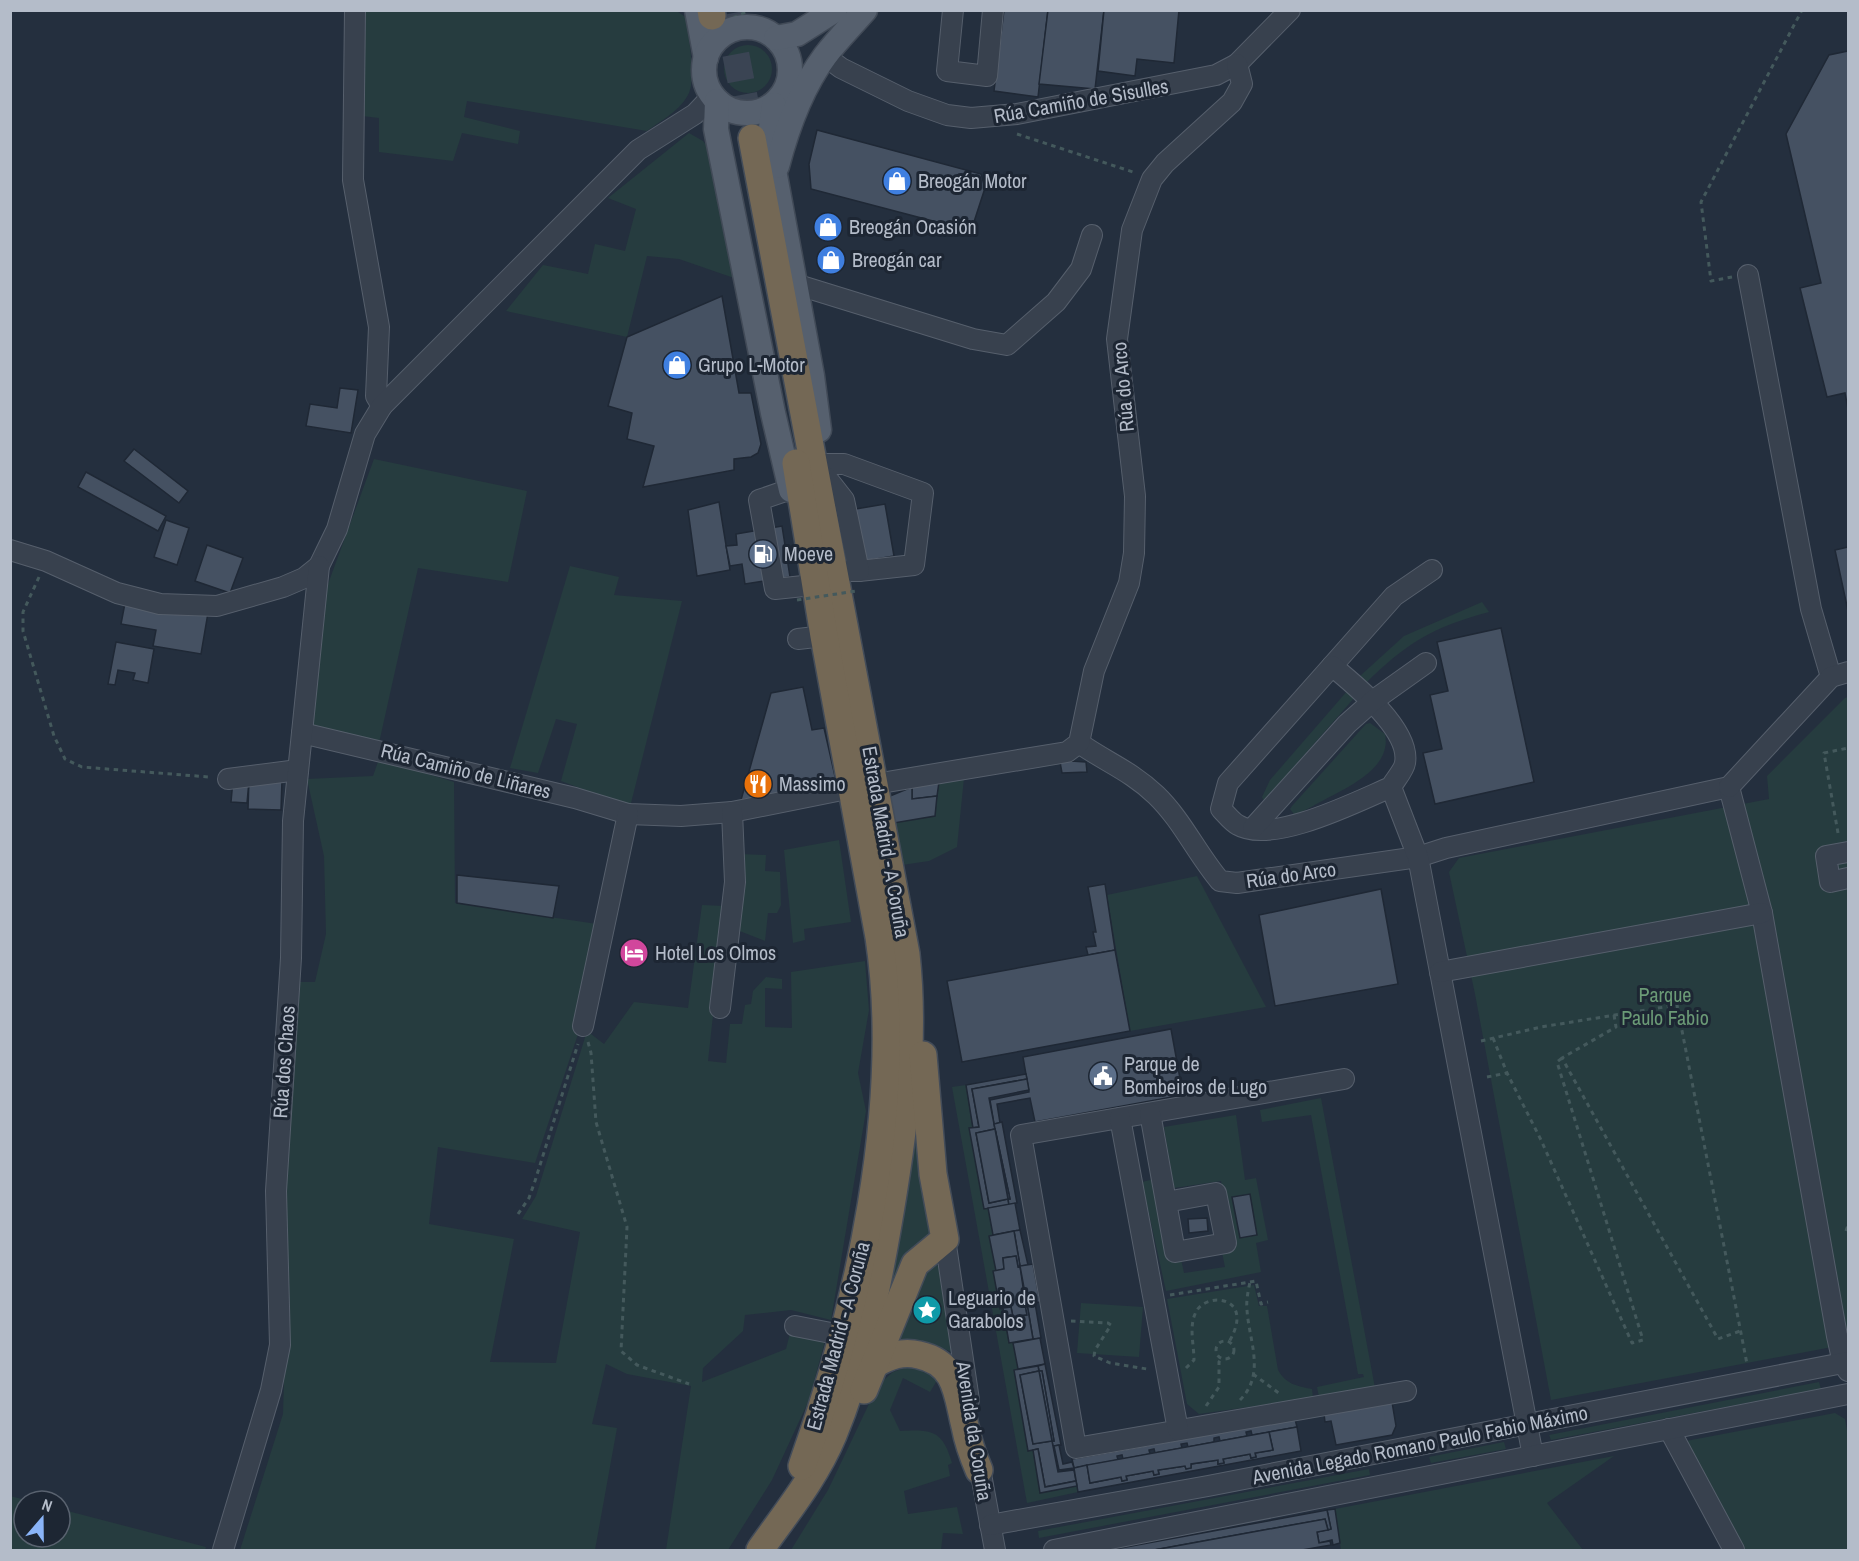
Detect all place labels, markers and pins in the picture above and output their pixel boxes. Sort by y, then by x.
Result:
shop icon: Breogán Motor [881,165,913,197]
place label: Breogán Motor [918,167,1027,194]
shop icon: Breogán Ocasión [812,211,844,243]
place label: Breogán Ocasión [849,213,977,240]
shop icon: Breogán car [815,244,847,276]
place label: Breogán car [852,246,942,273]
shop icon: Grupo L-Motor [661,349,693,381]
place label: Grupo L-Motor [698,351,805,378]
fuel station icon: Moeve [747,538,779,570]
place label: Moeve [784,540,833,567]
restaurant icon: Massimo [742,768,774,800]
place label: Massimo [779,770,846,797]
hotel icon: Hotel Los Olmos [618,937,650,969]
place label: Hotel Los Olmos [655,939,776,966]
place label: Parque de Bombeiros de Lugo [1124,1050,1267,1100]
public building icon: Parque de Bombeiros de Lugo [1087,1060,1119,1092]
place label: Leguario de Garabolos [948,1284,1036,1334]
place icon: Leguario de Garabolos [911,1294,943,1326]

